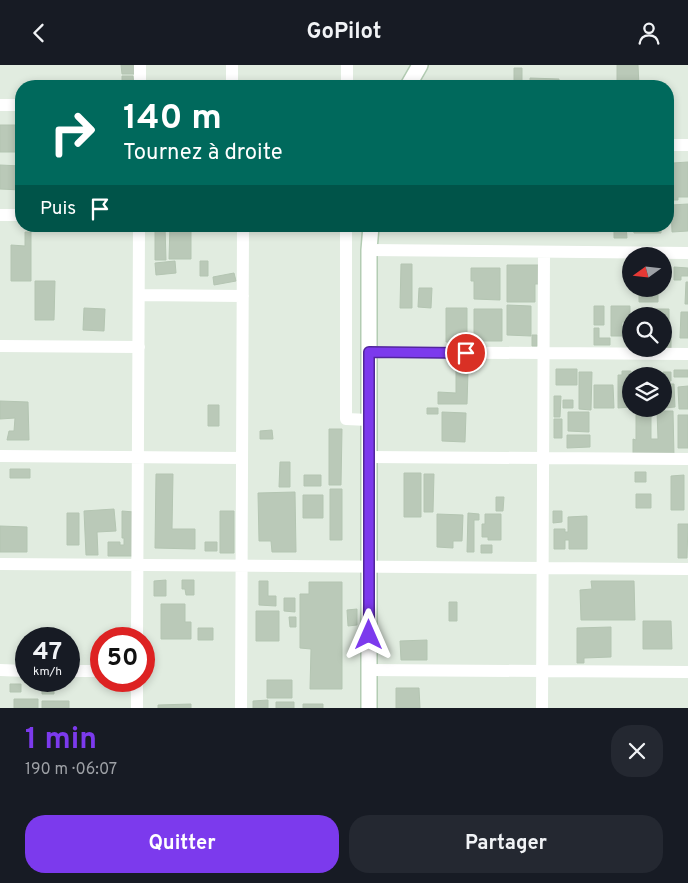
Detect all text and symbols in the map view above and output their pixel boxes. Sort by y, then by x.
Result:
icon: back [25,19,53,47]
text: GoPilot [306,19,382,46]
icon: person [635,19,663,47]
text: 140 m [123,97,222,141]
icon: right [40,100,105,165]
text: Tournez à droite [123,140,283,167]
icon: arrive [86,195,114,223]
text: Puis [40,197,76,221]
north arrow [622,247,672,297]
map controls [622,247,672,417]
button: search [622,307,672,357]
pin [445,332,487,374]
icon: arrive [452,339,480,367]
button: layers [622,367,672,417]
position arrow [342,608,394,660]
speed limit sign: 50 [90,627,155,692]
text: 47 [33,637,62,669]
text: km/h [33,664,62,680]
text: 1 min [25,722,97,759]
button: close [611,725,663,777]
text: 190 m · 06:07 [25,760,117,780]
button: Quitter [25,815,339,873]
button: Partager [349,815,663,873]

